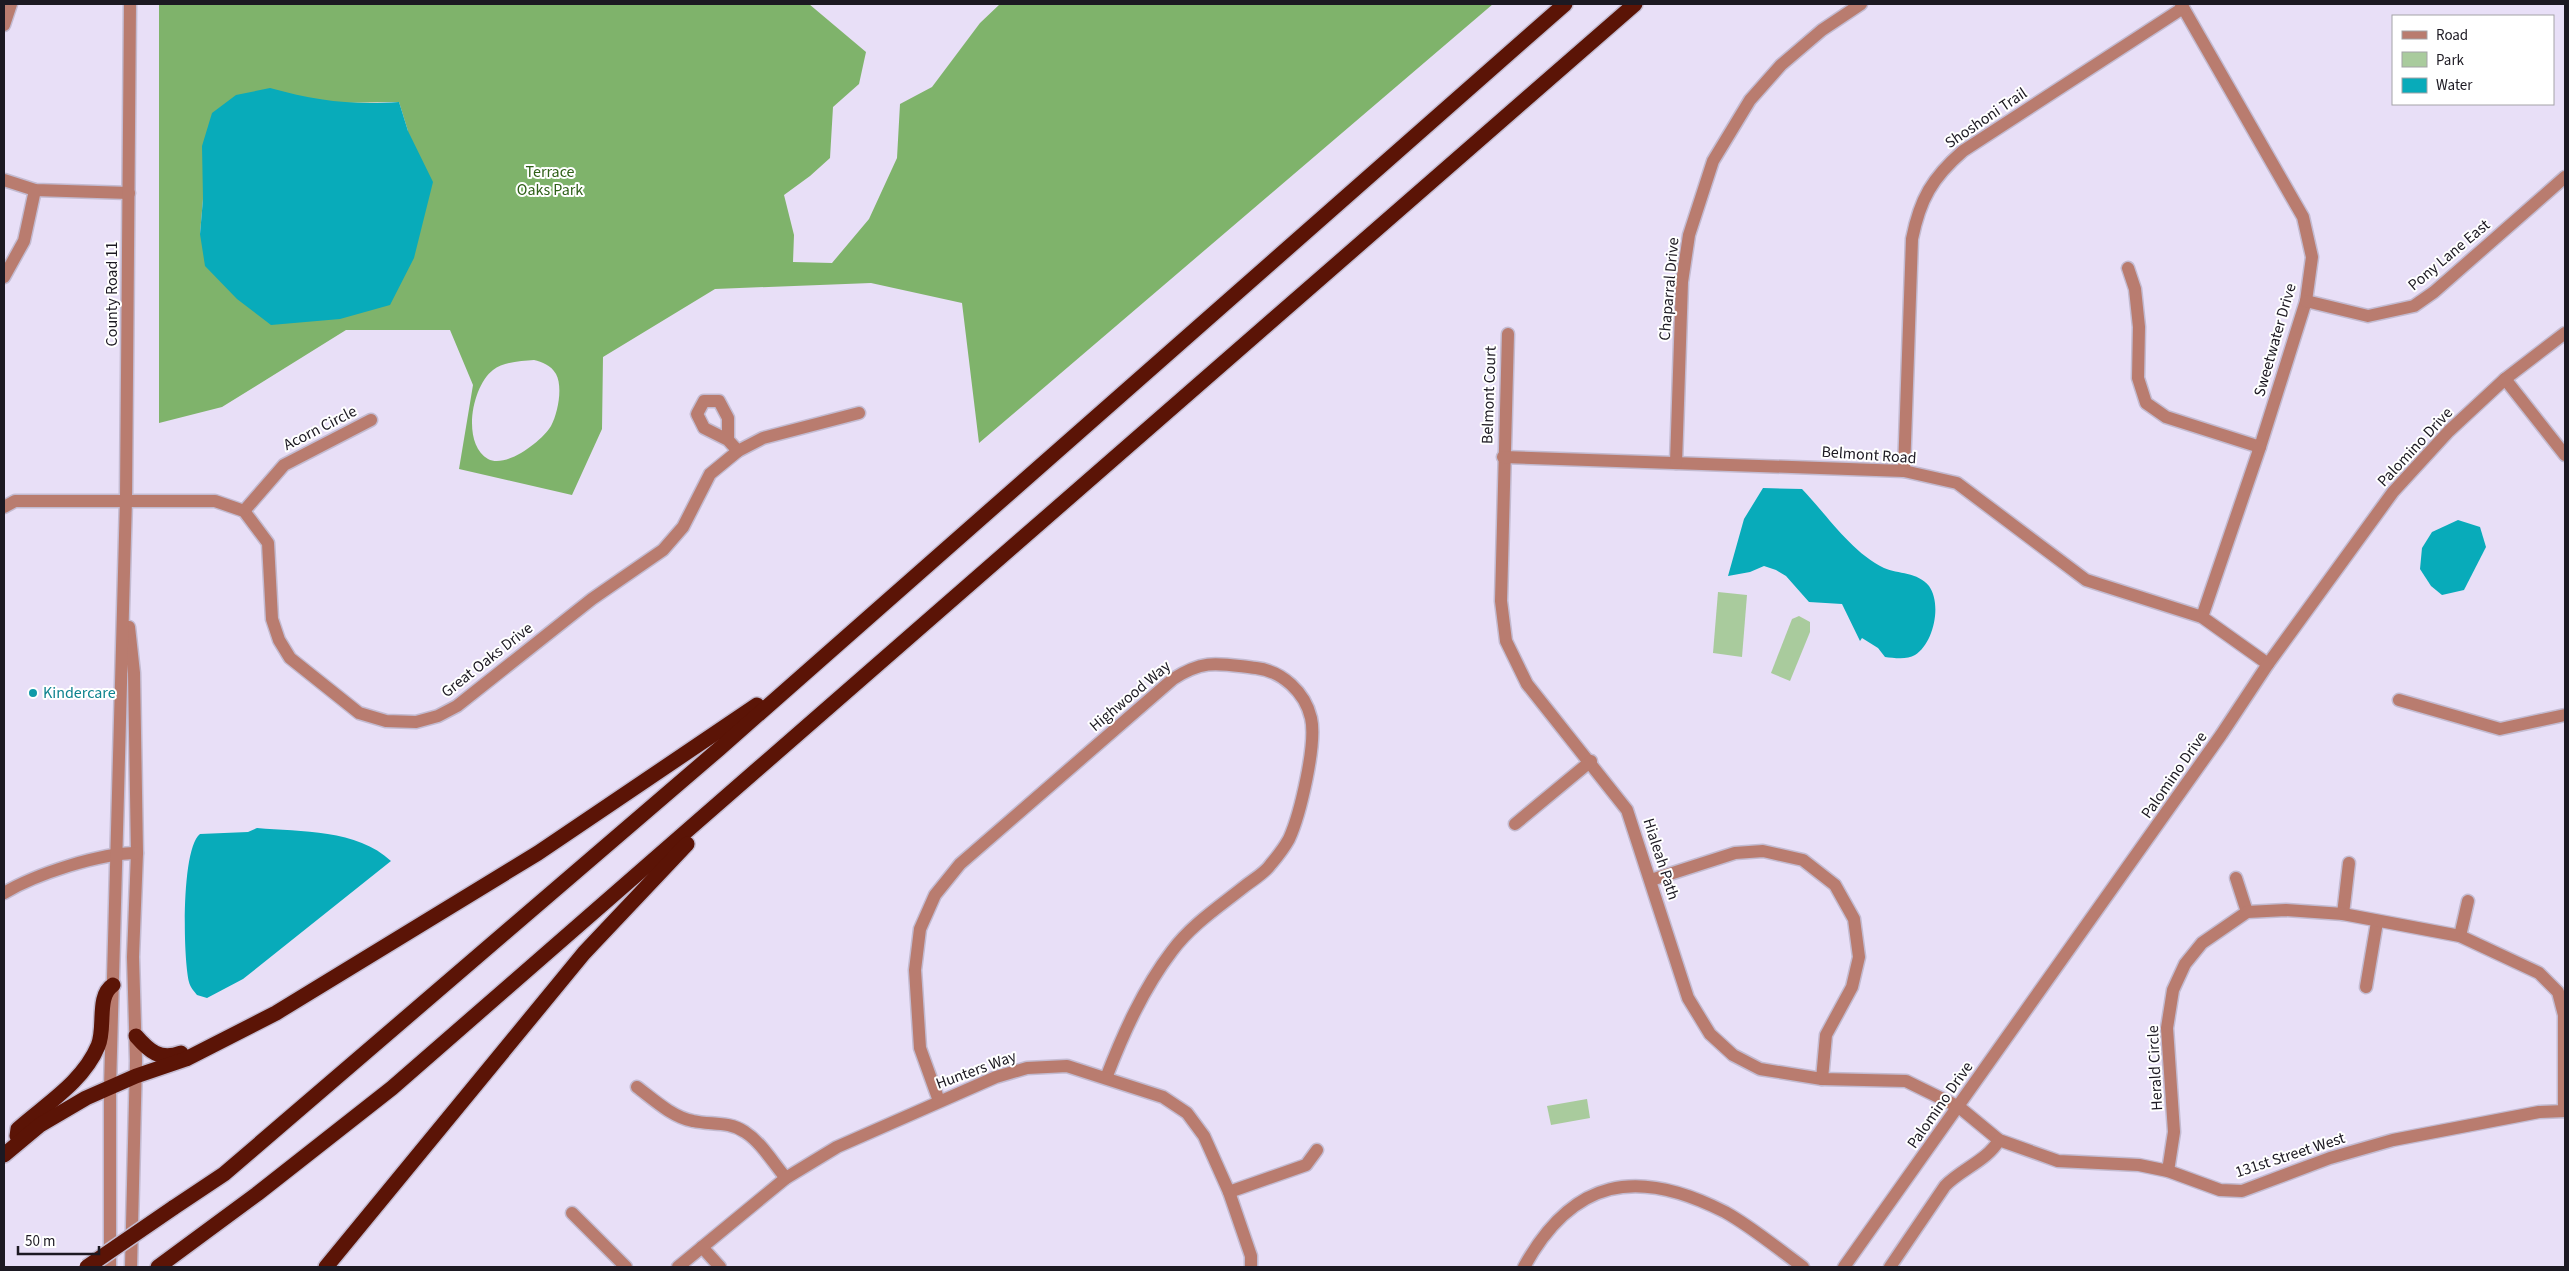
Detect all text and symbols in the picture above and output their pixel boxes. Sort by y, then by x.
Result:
legend [2392,15,2554,105]
text: Road [2436,25,2468,46]
text: Park [2436,50,2465,71]
text: Water [2436,75,2473,96]
street label: Shoshoni Trail [1940,82,2032,154]
park label: Terrace Oaks Park [517,161,583,201]
street label: Pony Lane East [2403,214,2495,296]
street label: Chaparral Drive [1654,236,1684,341]
street label: County Road 11 [101,242,123,346]
street label: Sweetwater Drive [2248,281,2302,399]
street label: Belmont Court [1476,345,1502,444]
street label: Acorn Circle [280,400,361,456]
street label: Palomino Drive [2372,402,2458,492]
street label: Belmont Road [1821,441,1917,469]
street label: Great Oaks Drive [437,617,537,703]
street label: Highwood Way [1085,655,1176,737]
place label: Kindercare [43,682,116,704]
marker: Kindercare [27,687,39,699]
street label: Palomino Drive [2136,727,2212,823]
street label: Hialeah Path [1637,815,1685,903]
street label: Herald Circle [2142,1025,2168,1111]
street label: Hunters Way [933,1045,1020,1095]
street label: Palomino Drive [1902,1057,1978,1153]
street label: 131st Street West [2232,1127,2348,1183]
scale bar [18,1224,99,1256]
text: 50 m [25,1231,55,1252]

